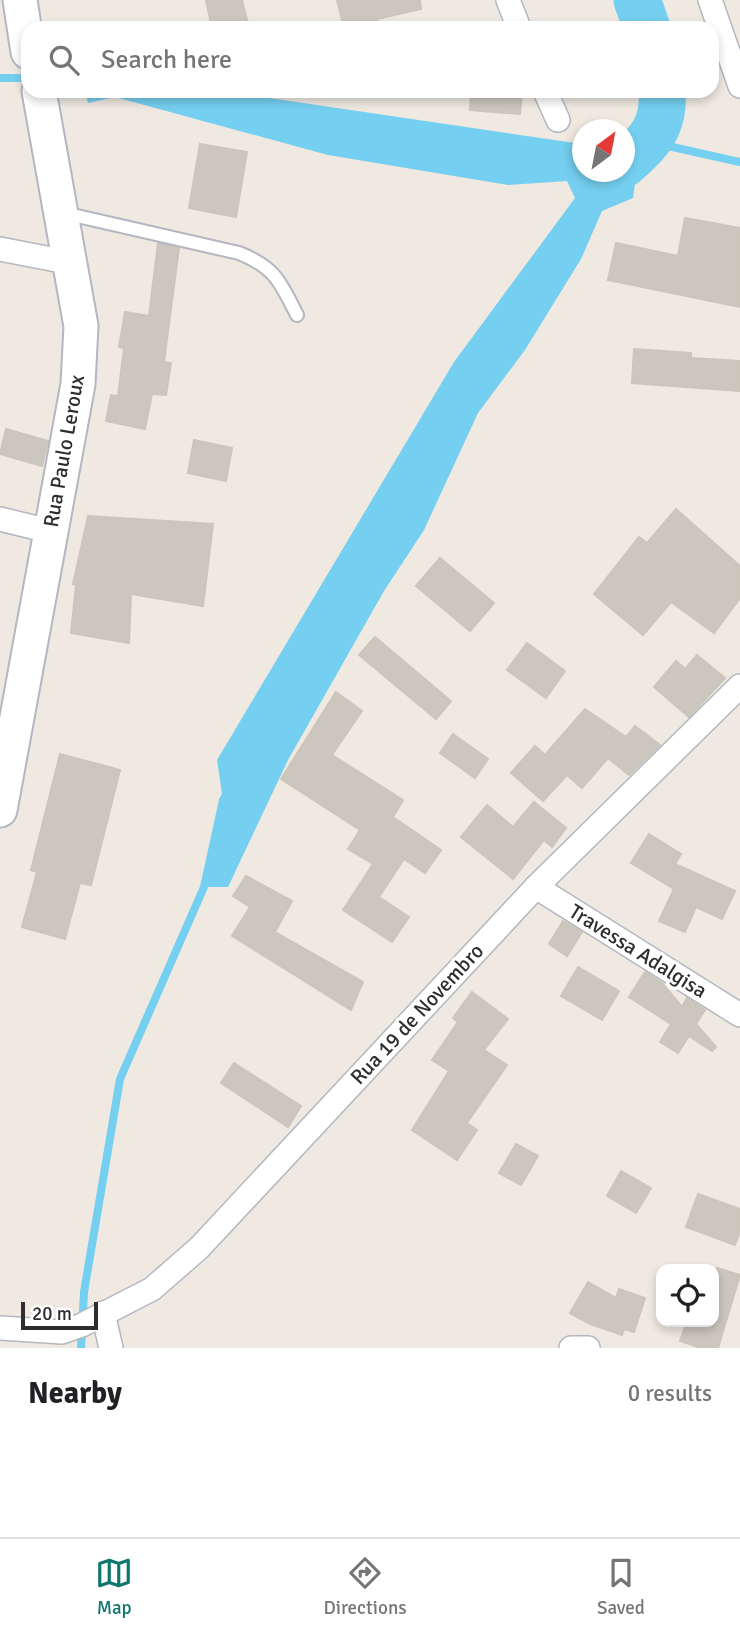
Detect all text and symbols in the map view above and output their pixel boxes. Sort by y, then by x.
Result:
search box [21,21,719,98]
icon: search [45,41,83,79]
text: Search here [101,44,232,76]
north arrow [572,119,635,182]
street label: Rua Paulo Leroux [38,372,90,529]
street label: Travessa Adalgisa [564,898,712,1004]
street label: Rua 19 de Novembro [345,938,489,1090]
map controls [656,1264,719,1327]
button: locate [656,1264,719,1327]
scale bar [21,1299,98,1331]
text: 20 m [32,1302,72,1326]
text: Nearby [28,1375,122,1412]
text: 0 results [628,1379,712,1408]
tab: Map [95,1554,133,1620]
tab: Directions [324,1554,407,1620]
tab: Saved [597,1554,645,1620]

